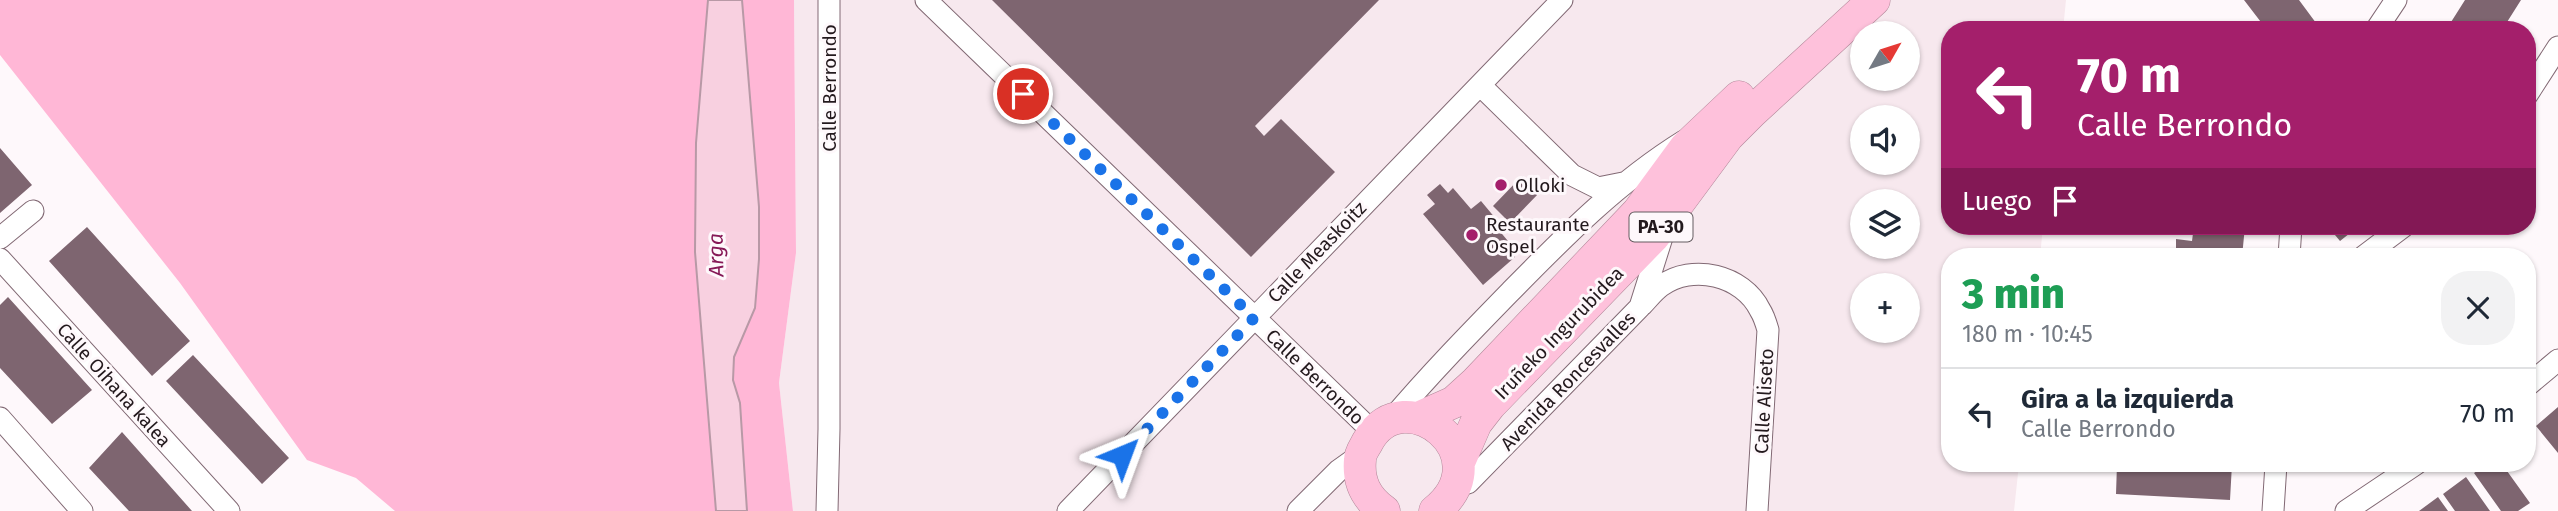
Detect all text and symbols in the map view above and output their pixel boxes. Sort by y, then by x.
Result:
north arrow [1850,21,1920,91]
map controls [1850,21,1920,343]
street label: Calle Berrondo [818,24,841,152]
text: 70 m [2077,46,2181,105]
icon: left [1962,49,2053,140]
pin [993,64,1053,124]
icon: arrive [1004,75,1042,113]
button: sound [1850,105,1920,175]
text: Calle Berrondo [2077,106,2292,144]
place label: Olloki [1515,174,1565,197]
marker: Olloki [1493,177,1509,193]
icon: arrive [2046,182,2084,220]
text: Luego [1962,186,2032,217]
button: layers [1850,189,1920,259]
street label: Calle Measkoitz [1263,196,1371,308]
road number: PA-30 [1630,212,1692,242]
place label: Restaurante Ospel [1486,213,1590,258]
marker: Restaurante Ospel [1464,227,1480,243]
water label: Arga [703,233,729,278]
street label: Iruñeko Ingurubidea [1490,262,1628,404]
text: 3 min [1962,269,2065,319]
button: close [2441,271,2515,345]
button: + [1850,273,1920,343]
street label: Avenida Roncesvalles [1496,307,1640,455]
street label: Calle Oihana kalea [52,318,176,452]
text: 180 m · 10:45 [1962,320,2093,348]
street label: Calle Berrondo [1261,324,1369,430]
street label: Calle Aliseto [1750,348,1778,454]
text: Gira a la izquierda [2021,384,2234,415]
icon: left [1962,395,2000,433]
text: 70 m [2460,398,2515,429]
text: Calle Berrondo [2021,415,2176,443]
position arrow [1085,418,1159,492]

